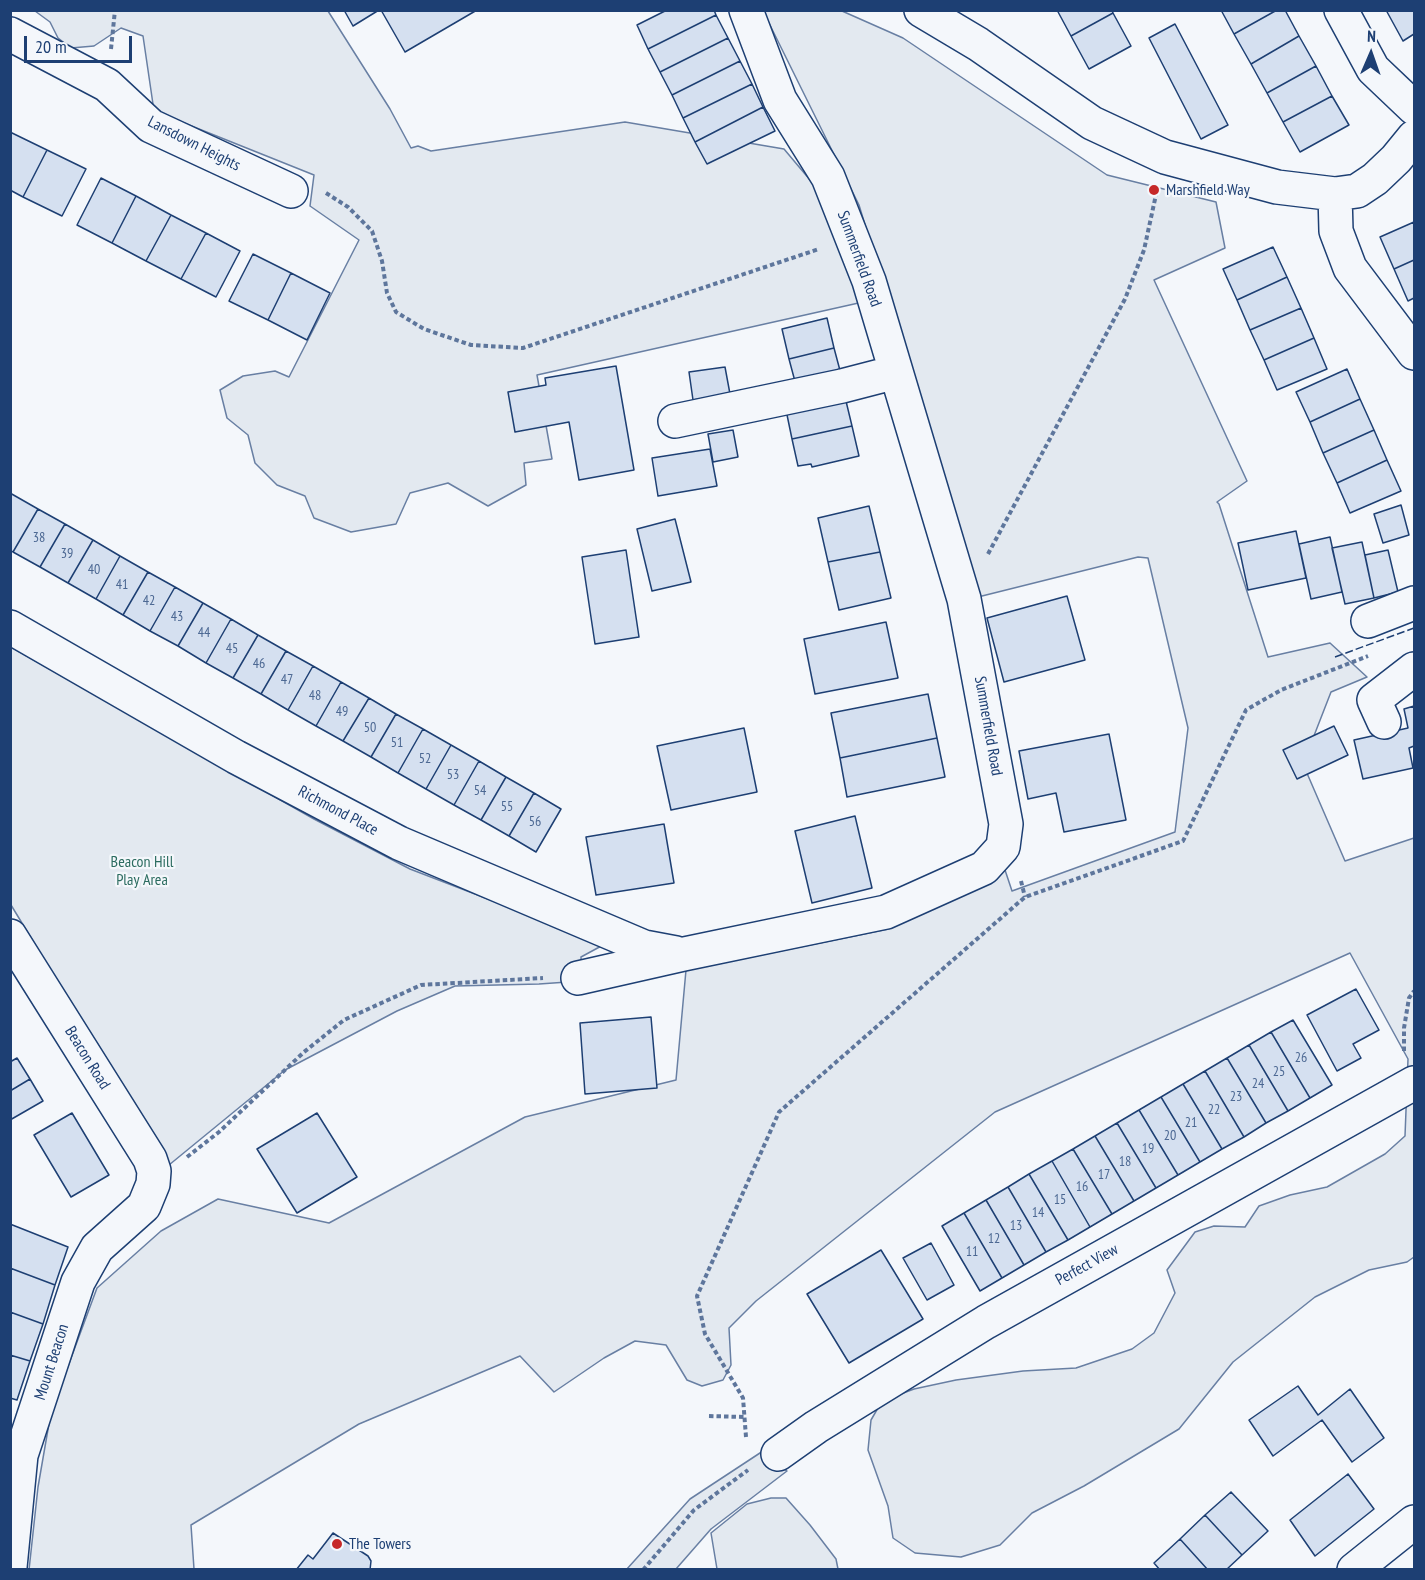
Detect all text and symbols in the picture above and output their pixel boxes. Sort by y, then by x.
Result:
scale bar [27,24,135,62]
north arrow [1341,24,1401,84]
text: N [1367,26,1376,46]
text: 20 m [35,35,67,58]
street label: Lansdown Heights [145,112,243,176]
place label: Marshfield Way [1166,180,1250,200]
marker: Marshfield Way [1147,183,1161,197]
street label: Summerfield Road [833,208,885,310]
house number: 38 [33,530,45,546]
house number: 39 [61,546,73,562]
house number: 40 [88,562,100,578]
house number: 41 [116,577,128,593]
house number: 42 [143,593,155,609]
house number: 43 [171,609,183,625]
house number: 44 [198,625,210,641]
house number: 45 [226,641,238,657]
house number: 46 [253,656,265,672]
house number: 47 [281,672,293,688]
street label: Summerfield Road [970,675,1006,777]
house number: 48 [309,688,321,704]
house number: 49 [336,704,348,720]
house number: 50 [364,720,376,736]
house number: 51 [391,735,403,751]
house number: 52 [419,751,431,767]
house number: 53 [447,767,459,783]
street label: Richmond Place [295,782,381,840]
house number: 54 [474,783,486,799]
house number: 55 [501,799,513,815]
house number: 56 [529,814,541,830]
park label: Beacon Hill Play Area [111,852,173,890]
street label: Beacon Road [60,1023,114,1093]
house number: 26 [1295,1050,1307,1066]
house number: 25 [1273,1064,1285,1080]
house number: 24 [1252,1076,1264,1092]
house number: 23 [1230,1089,1242,1105]
house number: 22 [1208,1102,1220,1118]
house number: 21 [1185,1115,1197,1131]
house number: 20 [1164,1128,1176,1144]
house number: 19 [1142,1141,1154,1157]
house number: 18 [1119,1154,1131,1170]
house number: 17 [1098,1167,1110,1183]
house number: 16 [1076,1179,1088,1195]
house number: 15 [1054,1192,1066,1208]
house number: 14 [1032,1205,1044,1221]
house number: 13 [1010,1218,1022,1234]
house number: 12 [988,1231,1000,1247]
street label: Perfect View [1052,1240,1122,1290]
house number: 11 [966,1244,978,1260]
street label: Mount Beacon [31,1322,73,1402]
place label: The Towers [349,1534,411,1554]
marker: The Towers [330,1537,344,1551]

